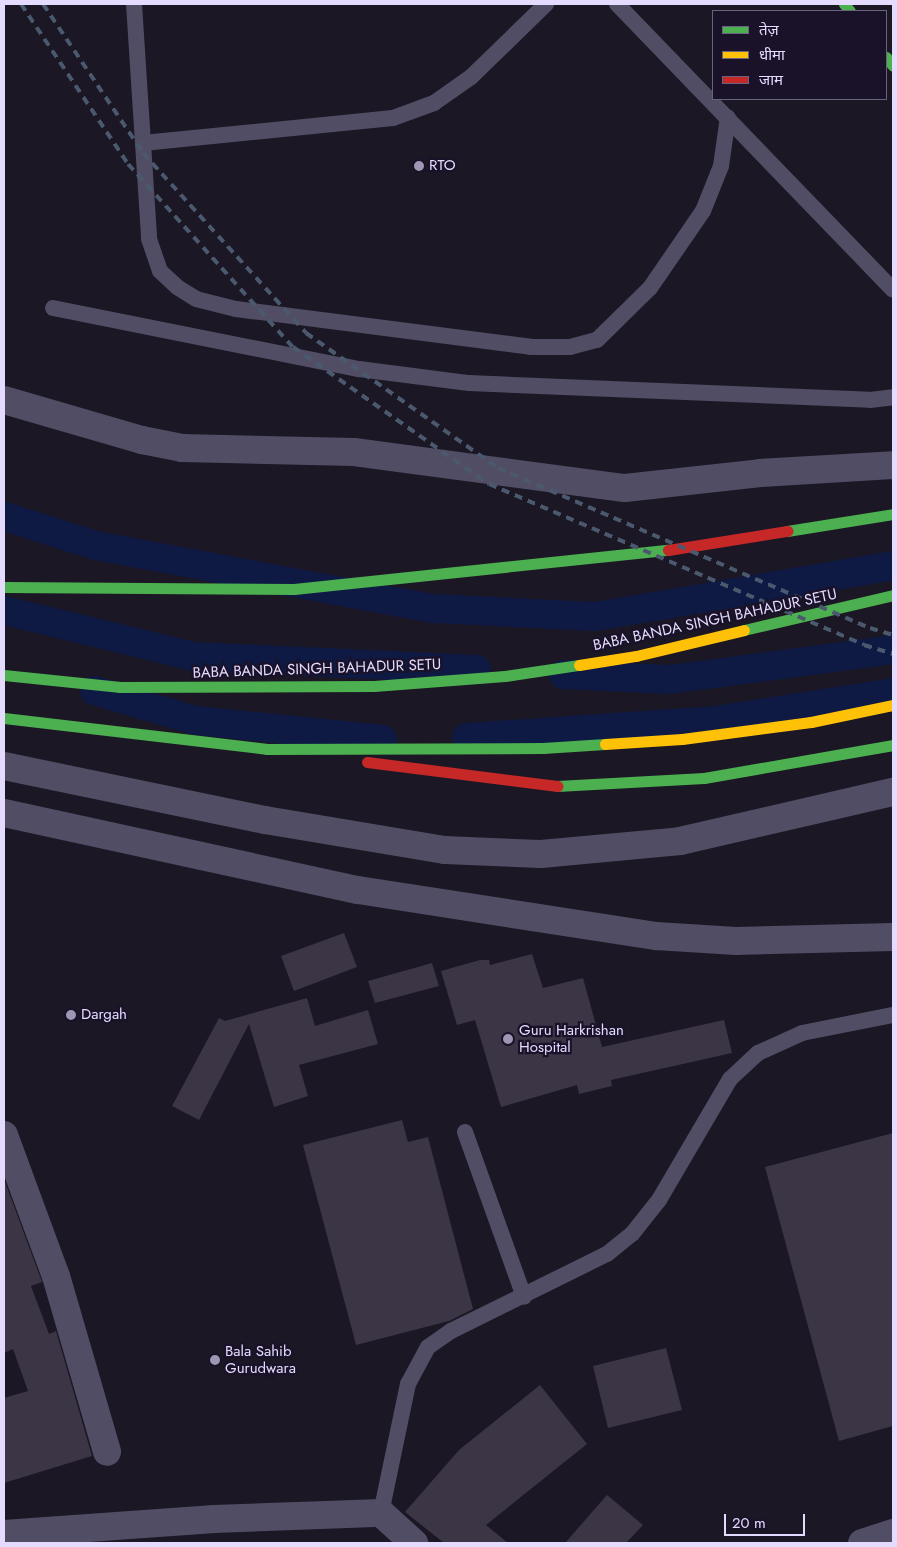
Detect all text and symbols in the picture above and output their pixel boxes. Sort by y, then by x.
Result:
legend [712,10,887,100]
text: तेज़ [759,19,779,41]
text: धीमा [759,44,785,66]
text: जाम [759,69,783,91]
place label: RTO [429,157,455,175]
marker: RTO [413,160,425,172]
street label: BABA BANDA SINGH BAHADUR SETU [591,585,839,655]
street label: BABA BANDA SINGH BAHADUR SETU [192,656,442,682]
place label: Dargah [81,1006,127,1024]
marker: Dargah [65,1009,77,1021]
place label: Guru Harkrishan Hospital [519,1021,624,1056]
marker: Guru Harkrishan Hospital [501,1032,515,1046]
place label: Bala Sahib Gurudwara [225,1342,296,1377]
marker: Bala Sahib Gurudwara [209,1354,221,1366]
scale bar [727,1504,808,1536]
text: 20 m [732,1512,766,1534]

